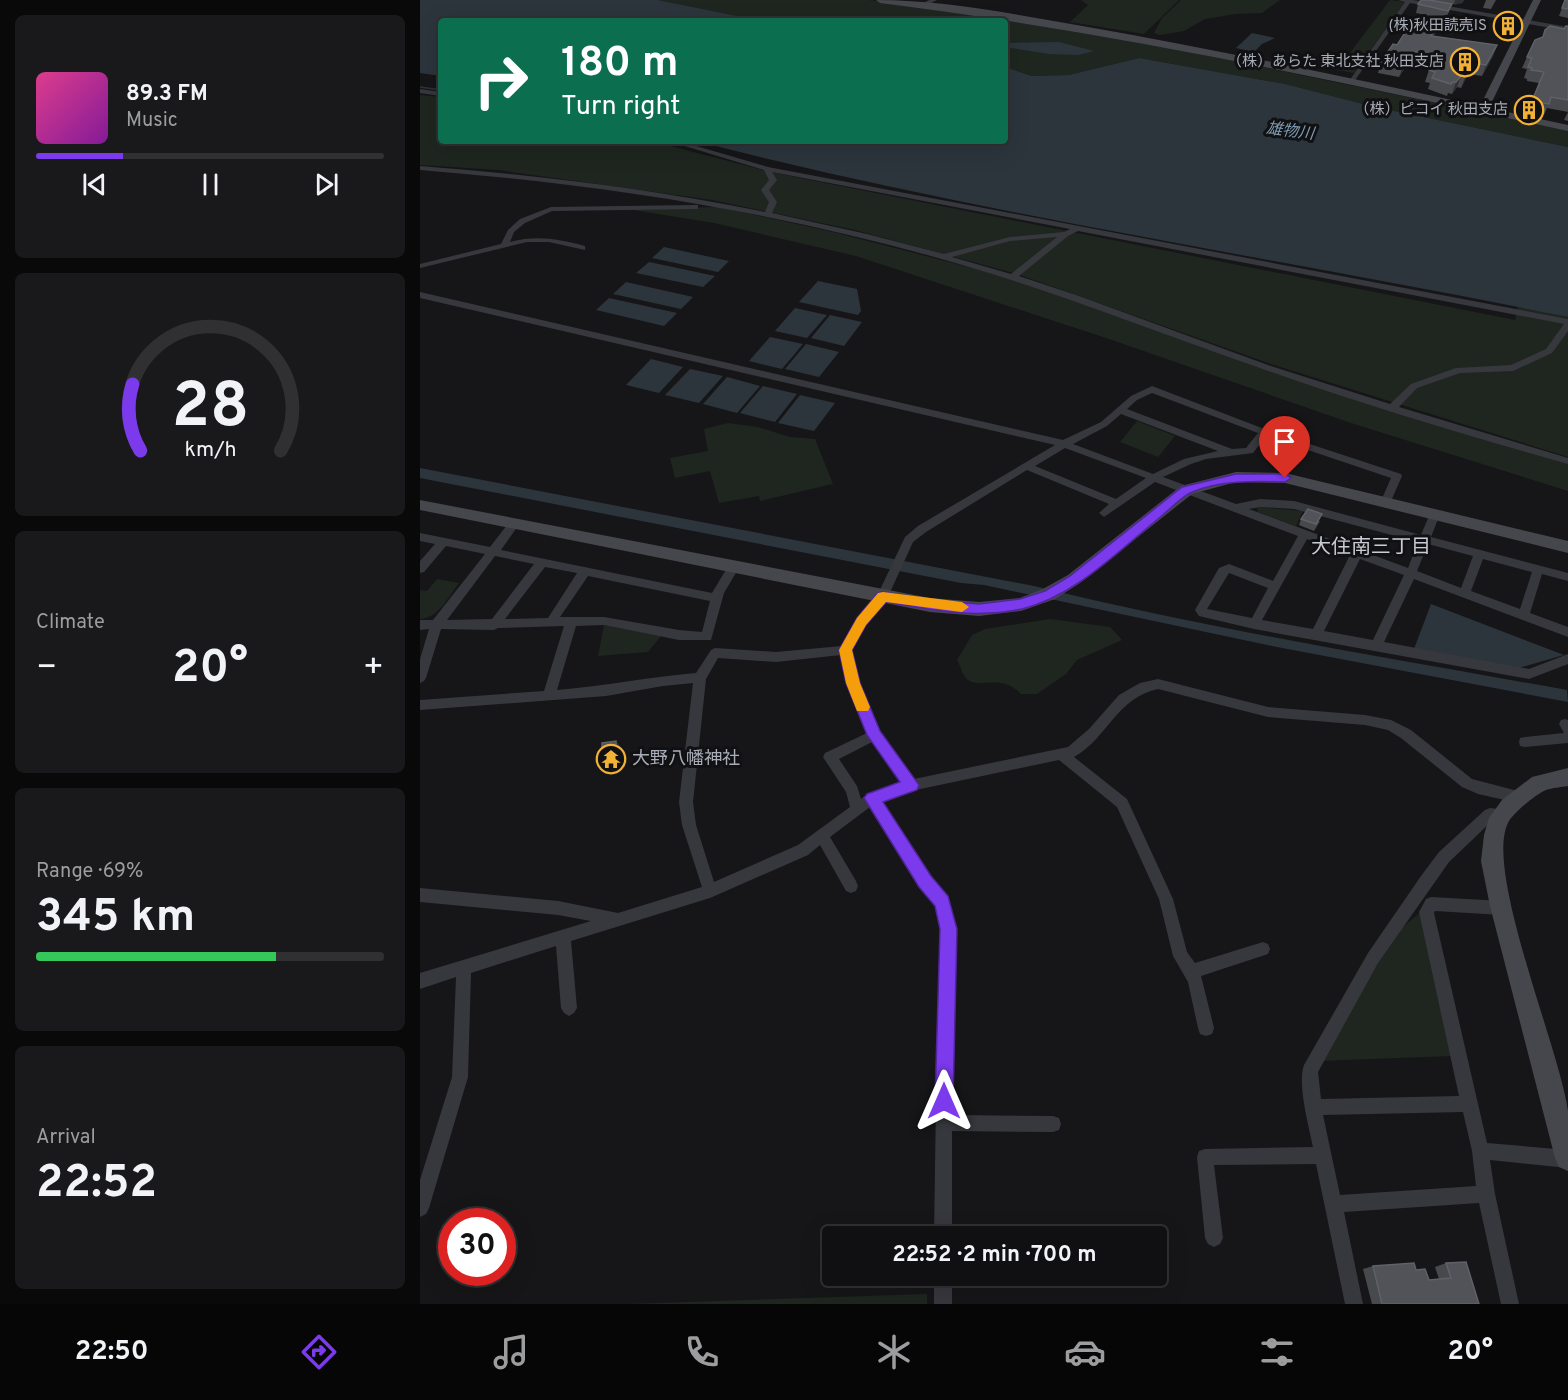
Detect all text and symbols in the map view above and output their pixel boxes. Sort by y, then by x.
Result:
building icon: (株)秋田読売IS [1492,10,1524,42]
place label: (株)秋田読売IS [1388,17,1487,36]
text: 180 m [561,38,678,91]
icon: right [462,42,540,120]
building icon: （株）あらた 東北支社 秋田支店 [1449,46,1481,78]
place label: （株）あらた 東北支社 秋田支店 [1227,52,1444,72]
text: 89.3 FM [126,81,208,108]
text: Turn right [561,90,680,124]
building icon: （株）ピコイ 秋田支店 [1513,94,1545,126]
place label: （株）ピコイ 秋田支店 [1354,101,1508,120]
text: Music [126,108,178,134]
water label: 雄物川 [1265,119,1317,145]
icon: previous [78,168,111,201]
icon: pause [194,168,227,201]
icon: next [310,168,343,201]
text: 28 [171,370,249,449]
pin [1259,416,1310,478]
icon: arrive [1268,425,1301,458]
text: km/h [184,438,236,465]
district label: 大住南三丁目 [1311,535,1431,561]
text: Climate [36,610,105,636]
text: 20° [172,641,248,698]
text: − [36,648,57,690]
text: + [363,648,384,690]
temple icon: 大野八幡神社 [595,743,627,775]
place label: 大野八幡神社 [632,748,740,771]
text: Range · 69% [36,859,143,885]
text: 345 km [36,890,195,947]
position arrow [912,1069,976,1133]
text: Arrival [36,1125,96,1151]
text: 22:52 [36,1156,157,1213]
speed limit sign: 30 [438,1208,516,1286]
text: 22:52 · 2 min · 700 m [892,1242,1097,1269]
icon: directions [298,1331,340,1373]
icon: music [490,1331,532,1373]
icon: phone [681,1331,723,1373]
icon: climate [873,1331,915,1373]
icon: car [1064,1331,1106,1373]
icon: filters [1256,1331,1298,1373]
text: 22:50 [75,1335,149,1369]
text: 20° [1448,1335,1493,1369]

